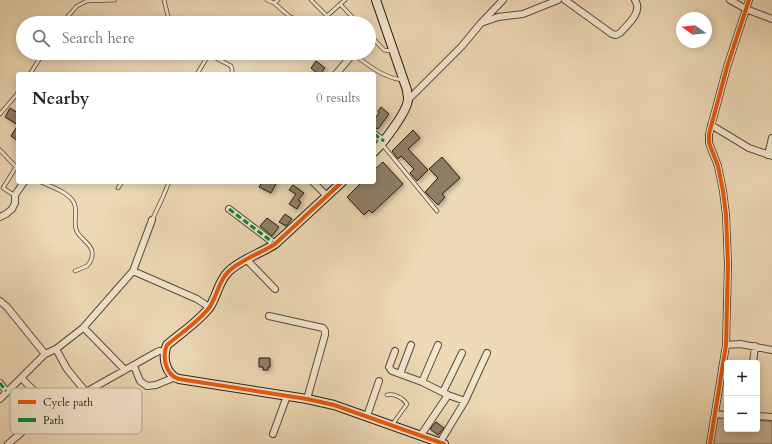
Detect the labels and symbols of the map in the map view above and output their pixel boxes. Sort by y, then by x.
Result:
north arrow [676,12,712,48]
legend [10,388,142,434]
text: Cycle path [43,395,93,410]
text: Path [43,413,64,428]

